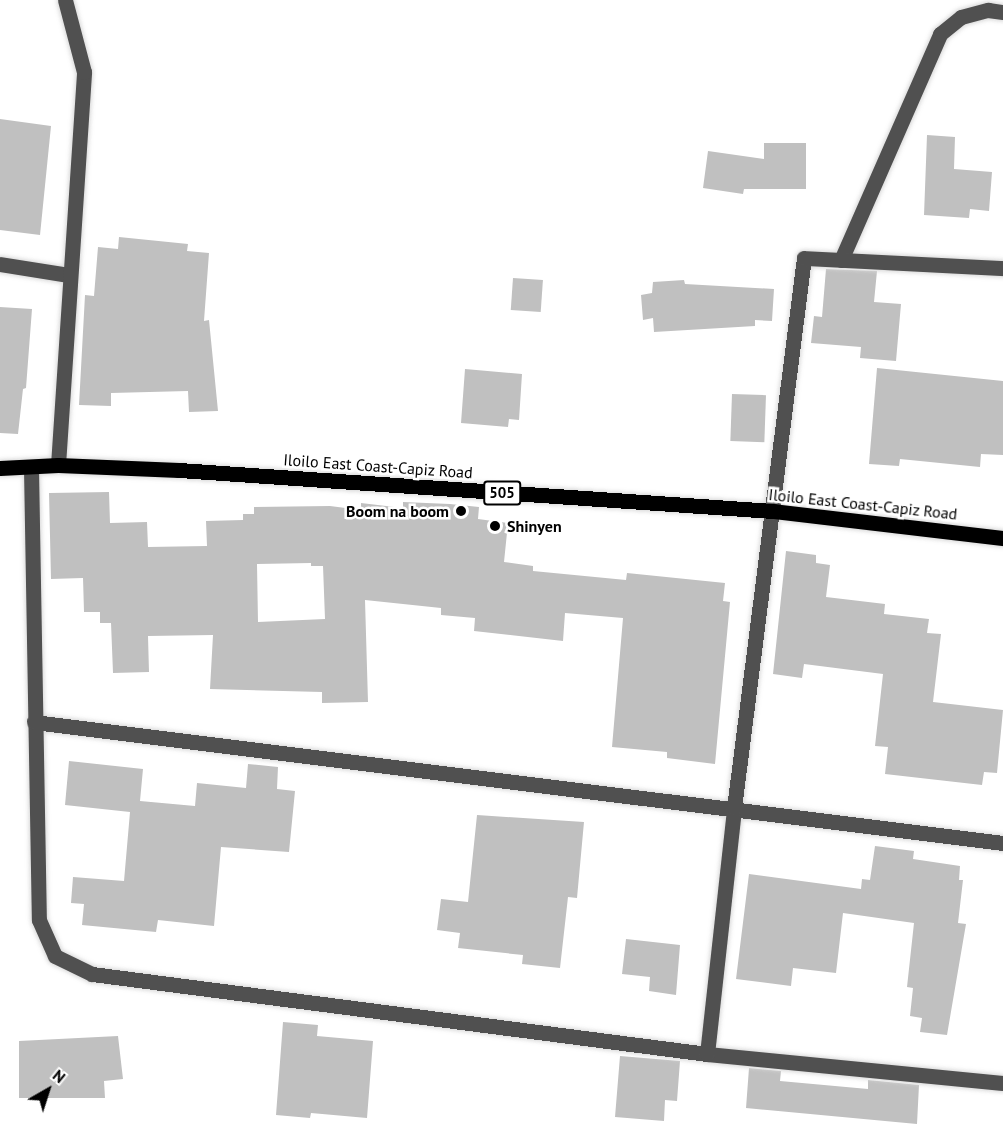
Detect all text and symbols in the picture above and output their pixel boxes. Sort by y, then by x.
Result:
street label: Iloilo East Coast-Capiz Road [282,450,474,482]
road number: 505 [482,481,522,505]
street label: Iloilo East Coast-Capiz Road [767,485,959,523]
place label: Boom na boom [346,501,449,521]
marker: Boom na boom [454,504,468,518]
place label: Shinyen [507,516,562,536]
marker: Shinyen [488,519,502,533]
north arrow [18,1060,78,1120]
text: N [49,1065,70,1087]

